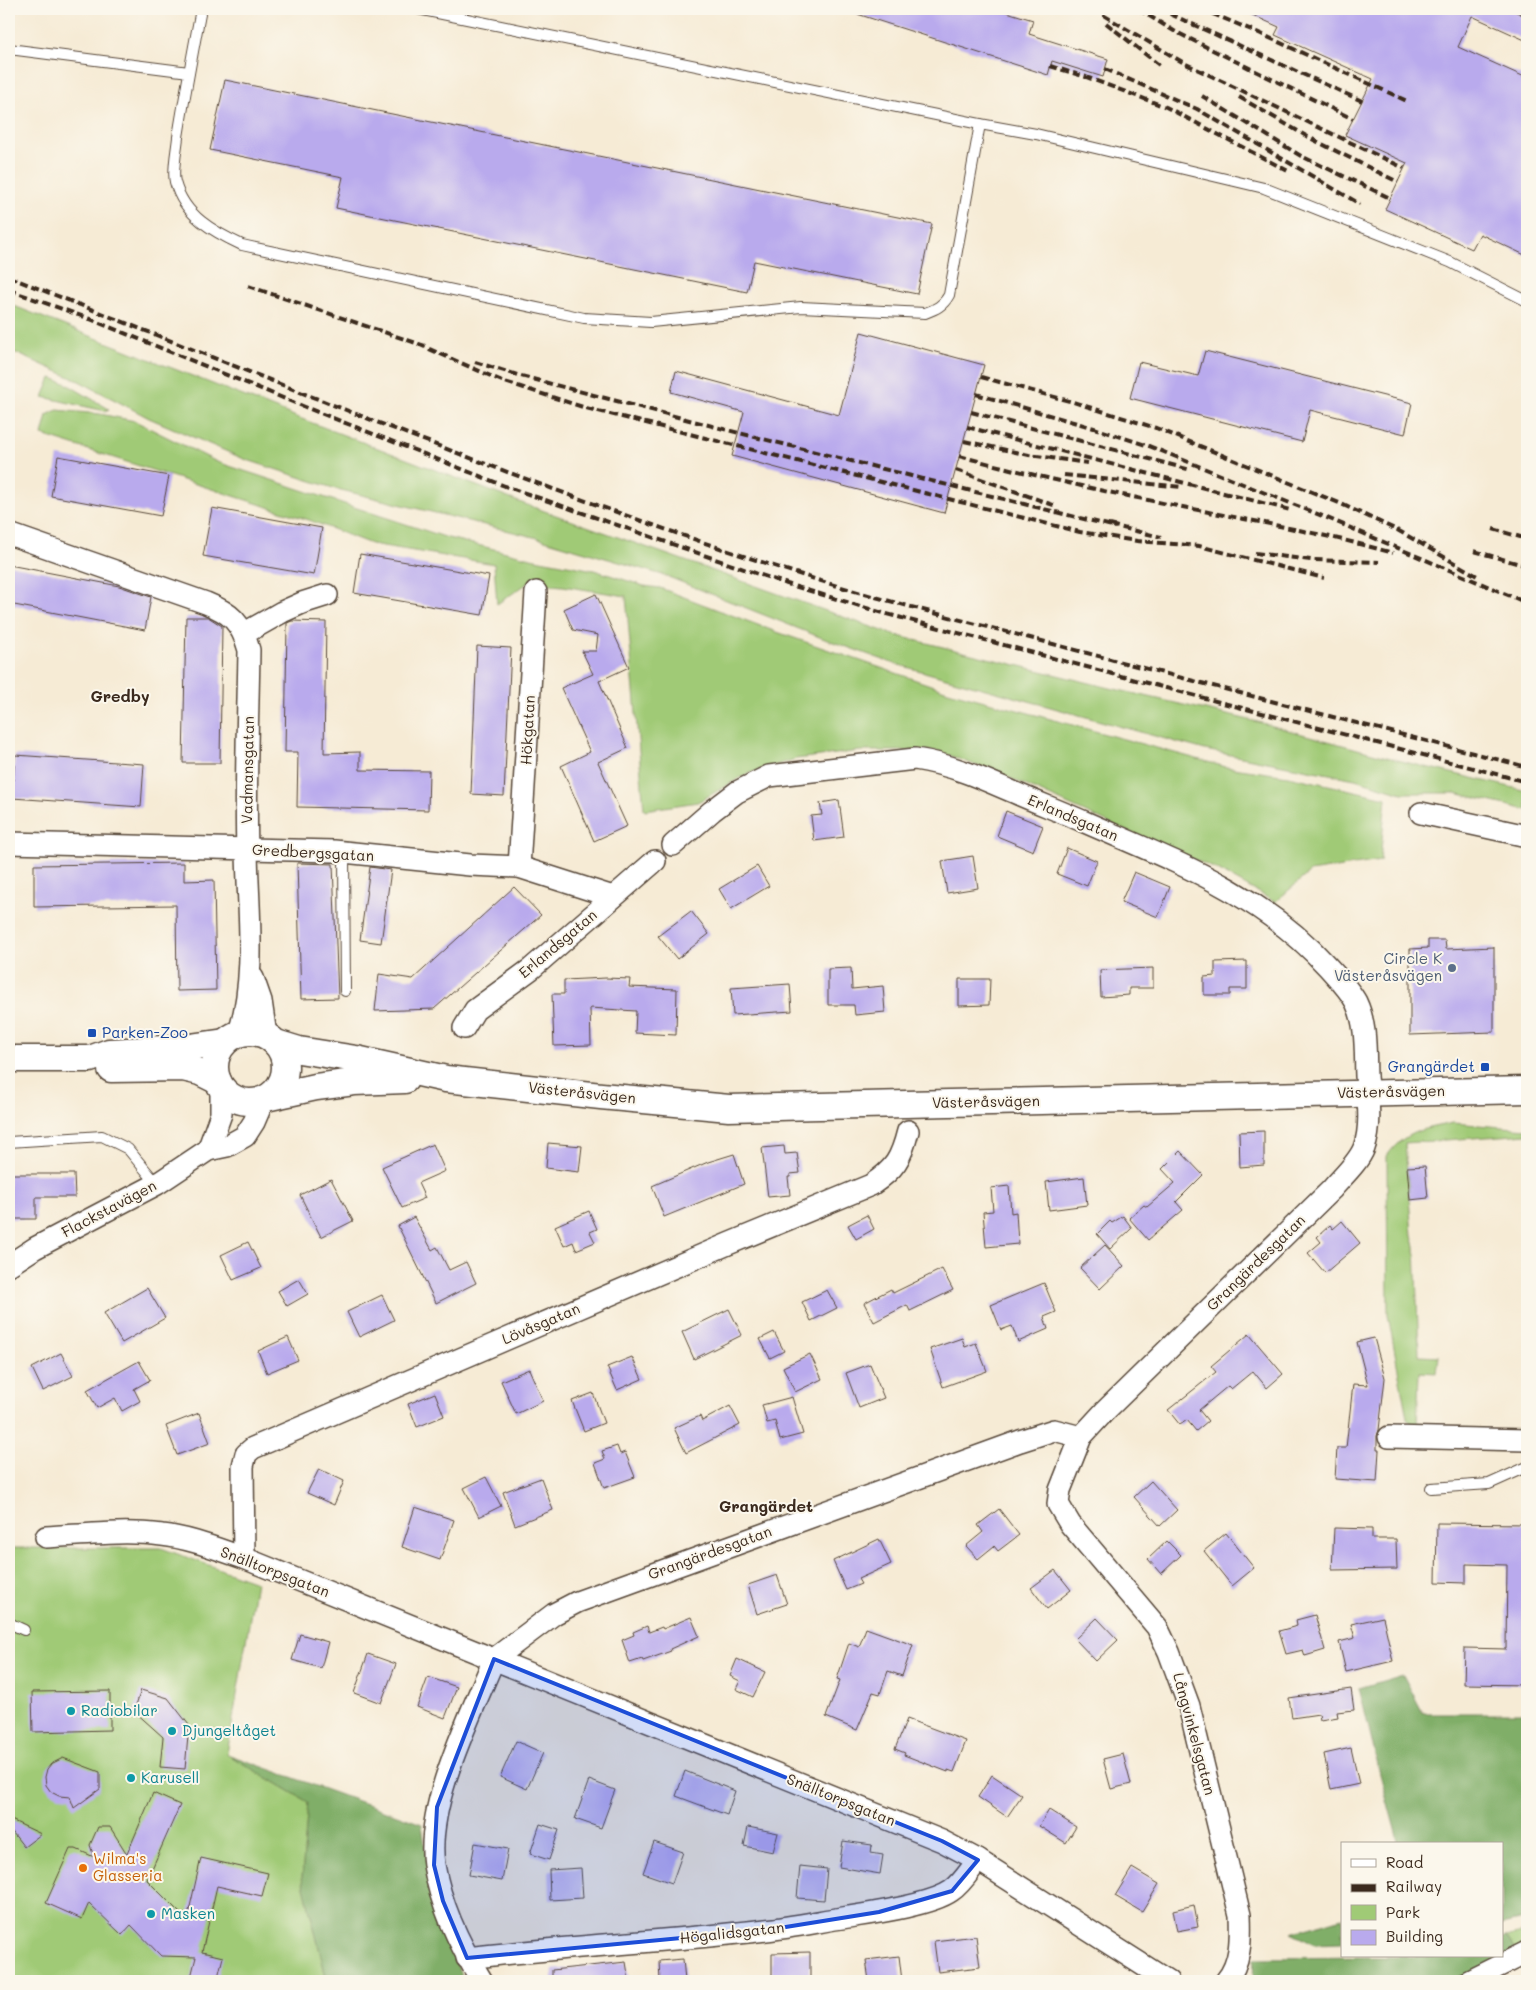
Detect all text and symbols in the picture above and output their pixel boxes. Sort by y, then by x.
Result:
district label: Gredby [90,685,150,706]
street label: Hökgatan [515,695,539,765]
street label: Vadmansgatan [236,716,258,824]
street label: Erlandsgatan [1025,789,1122,845]
street label: Gredbergsgatan [252,839,375,865]
street label: Erlandsgatan [514,905,601,982]
place label: Circle K Västeråsvägen [1334,948,1442,985]
marker: Circle K Västeråsvägen [1446,962,1458,974]
place label: Parken-Zoo [102,1022,188,1042]
marker: Parken-Zoo [86,1027,98,1039]
place label: Grangärdet [1388,1056,1475,1076]
marker: Grangärdet [1479,1061,1491,1073]
street label: Västeråsvägen [527,1076,637,1108]
street label: Västeråsvägen [1337,1080,1445,1102]
street label: Västeråsvägen [932,1090,1040,1112]
street label: Flackstavägen [58,1175,159,1241]
street label: Grangärdesgatan [1202,1210,1309,1315]
street label: Lövåsgatan [498,1298,583,1349]
district label: Grangärdet [719,1495,813,1516]
street label: Grangärdesgatan [645,1520,774,1584]
street label: Snälltorpsgatan [218,1541,333,1601]
street label: Långvinkelsgatan [1169,1670,1221,1797]
place label: Radiobilar [81,1700,158,1720]
marker: Radiobilar [65,1705,77,1717]
place label: Djungeltåget [182,1720,276,1740]
marker: Djungeltåget [166,1725,178,1737]
place label: Karusell [141,1767,199,1787]
street label: Snälltorpsgatan [784,1768,899,1830]
marker: Karusell [125,1772,137,1784]
legend [1341,1842,1504,1958]
place label: Wilma's Glasseria [93,1848,163,1885]
text: Road [1386,1852,1423,1872]
marker: Wilma's Glasseria [77,1862,89,1874]
text: Railway [1386,1876,1442,1896]
text: Park [1386,1902,1420,1922]
place label: Masken [161,1903,215,1923]
marker: Masken [145,1908,157,1920]
street label: Högalidsgatan [679,1917,785,1947]
text: Building [1386,1926,1443,1946]

